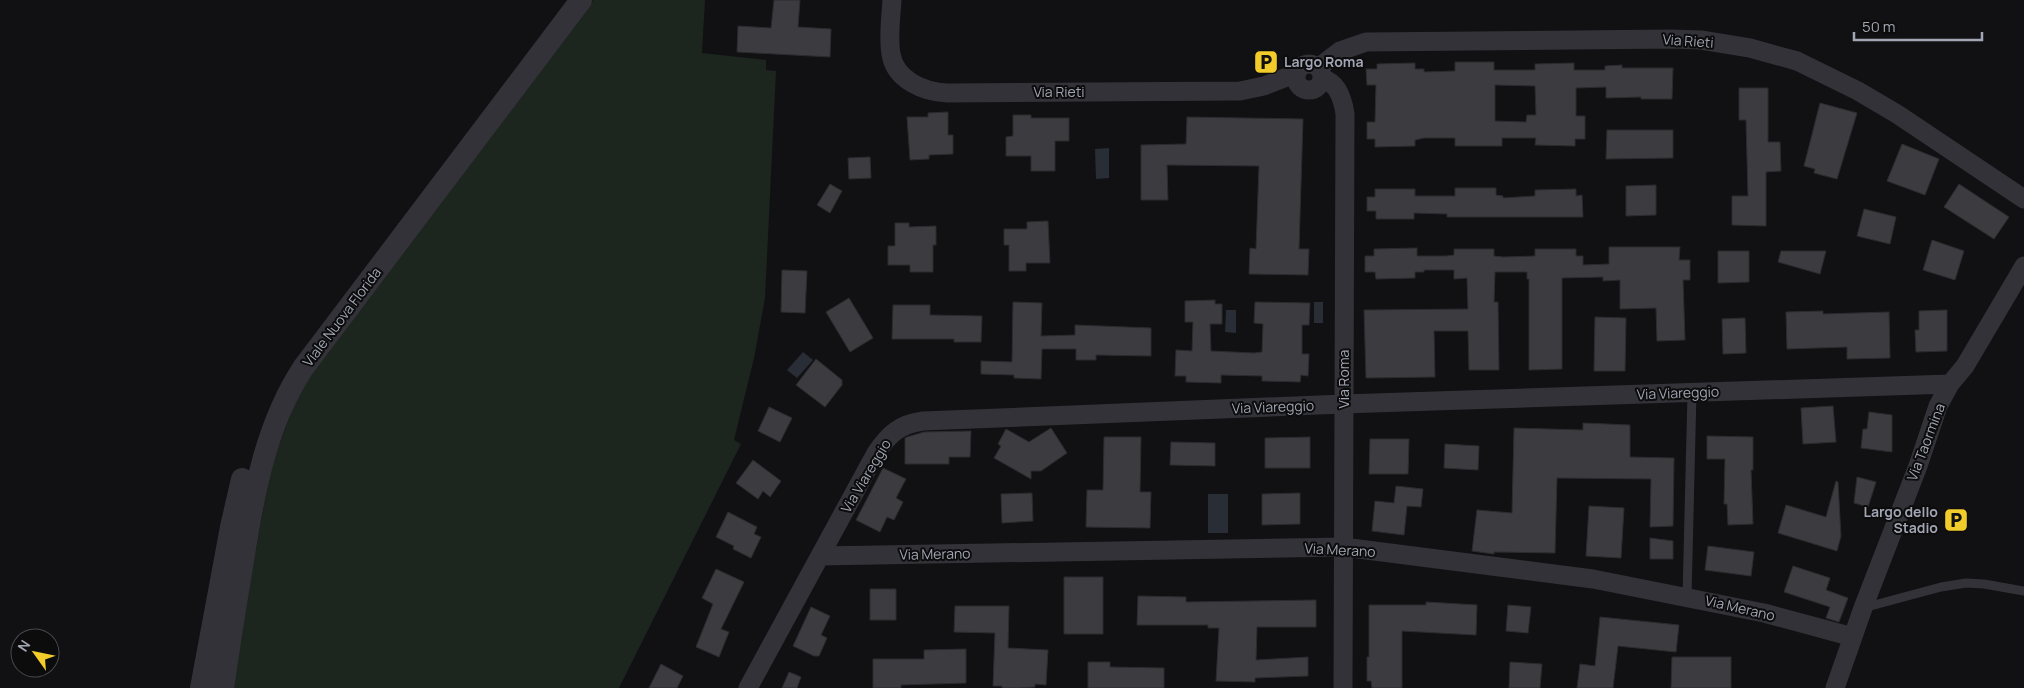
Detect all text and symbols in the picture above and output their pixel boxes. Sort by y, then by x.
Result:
scale bar [1854,10,1982,42]
text: 50 m [1862,16,1896,37]
street label: Via Rieti [1662,29,1714,52]
parking icon: Largo Roma [1253,49,1279,75]
place label: Largo Roma [1284,52,1363,71]
street label: Via Rieti [1033,82,1085,101]
street label: Viale Nuova Florida [298,263,385,370]
street label: Via Roma [1334,350,1353,408]
street label: Via Viareggio [1636,382,1720,403]
street label: Via Viareggio [1231,396,1315,417]
street label: Via Taormina [1902,400,1949,483]
street label: Via Viareggio [836,436,895,516]
place label: Largo dello Stadio [1864,502,1938,537]
parking icon: Largo dello Stadio [1943,507,1969,533]
street label: Via Merano [1304,538,1376,561]
street label: Via Merano [899,543,971,564]
street label: Via Merano [1703,590,1777,625]
north arrow [10,628,60,678]
text: N [13,636,34,655]

